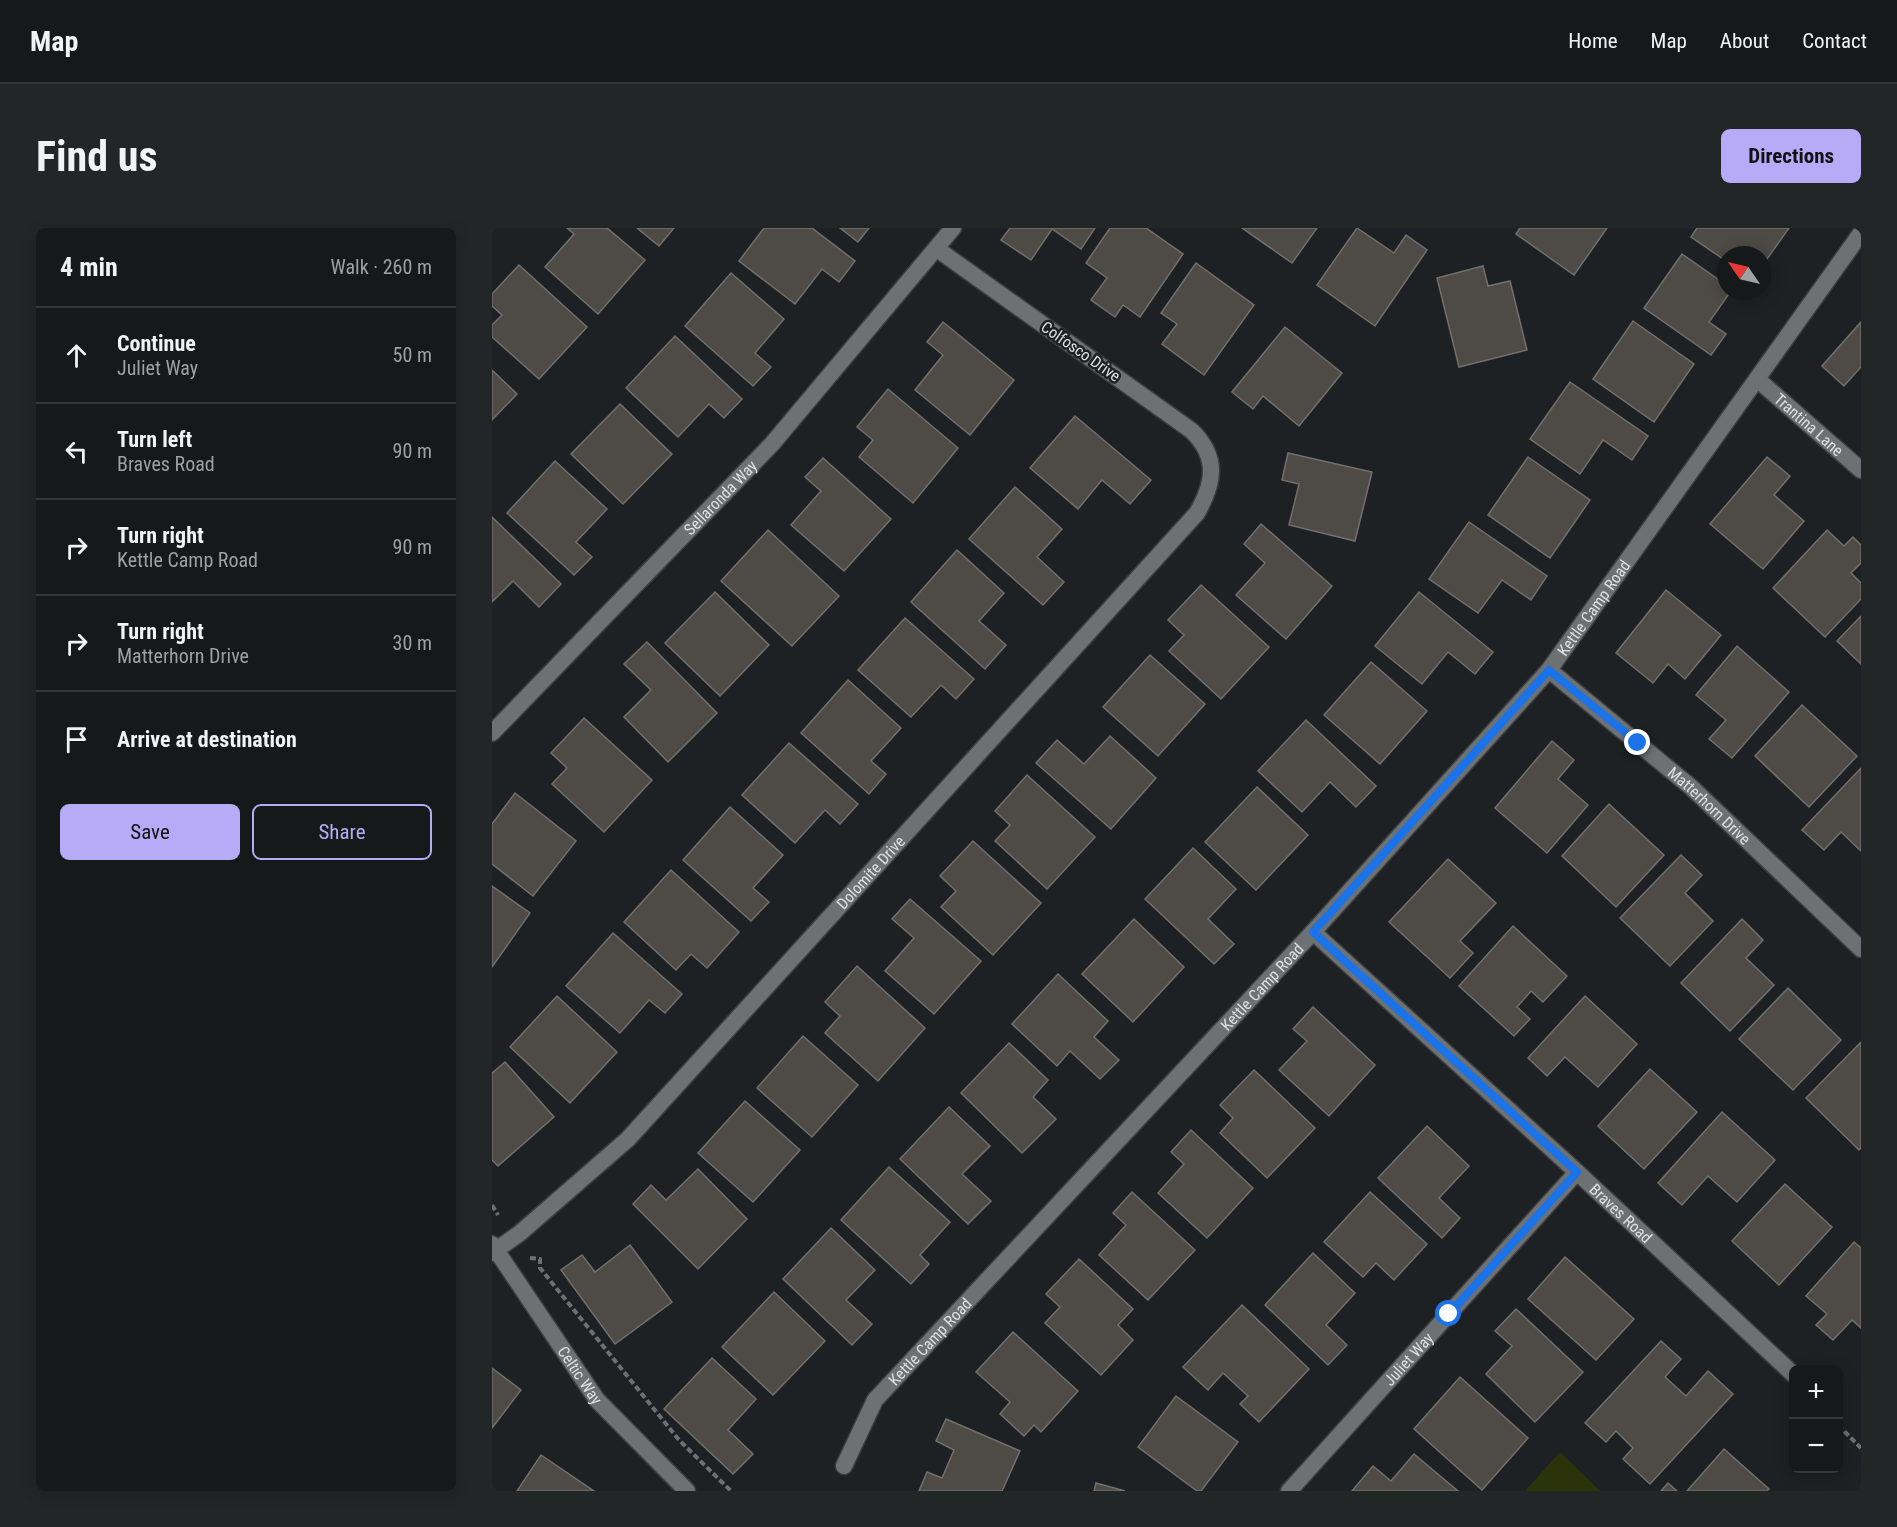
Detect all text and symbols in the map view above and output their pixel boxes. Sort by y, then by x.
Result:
text: Map [30,25,78,58]
text: Home [1568,29,1618,53]
text: Map [1651,29,1687,53]
text: About [1720,29,1769,53]
text: Contact [1802,29,1867,53]
button: Directions [1721,129,1861,183]
text: Find us [36,132,157,181]
north arrow [1717,246,1771,300]
text: 4 min [60,252,118,282]
text: Walk · 260 m [331,255,432,279]
street label: Colfosco Drive [1038,317,1124,386]
text: Continue [117,331,196,356]
icon: ahead [60,339,93,372]
text: 50 m [393,343,432,367]
text: Juliet Way [117,356,198,380]
street label: Trantina Lane [1770,389,1847,460]
text: Turn left [117,427,192,452]
icon: left [60,435,93,468]
text: 90 m [393,439,432,463]
text: Braves Road [117,452,215,476]
street label: Sellaronda Way [680,456,761,539]
text: Turn right [117,523,204,548]
icon: right [60,531,93,564]
text: 90 m [393,535,432,559]
text: Kettle Camp Road [117,548,258,572]
street label: Kettle Camp Road [1553,557,1634,659]
text: Turn right [117,619,204,644]
icon: right [60,627,93,660]
text: 30 m [393,631,432,655]
text: Matterhorn Drive [117,644,249,668]
icon: arrive [60,723,93,756]
text: Arrive at destination [117,727,297,752]
route end [1624,729,1650,755]
street label: Matterhorn Drive [1664,763,1754,849]
button: Save [60,804,240,860]
button: Share [252,804,432,860]
street label: Dolomite Drive [833,832,909,913]
street label: Kettle Camp Road [1217,939,1308,1035]
street label: Braves Road [1586,1180,1656,1247]
street label: Kettle Camp Road [885,1294,976,1390]
route start [1435,1300,1461,1326]
street label: Juliet Way [1380,1329,1438,1390]
street label: Celtic Way [554,1343,606,1408]
map controls [1789,1365,1843,1473]
button: + [1789,1365,1843,1419]
button: − [1789,1419,1843,1473]

